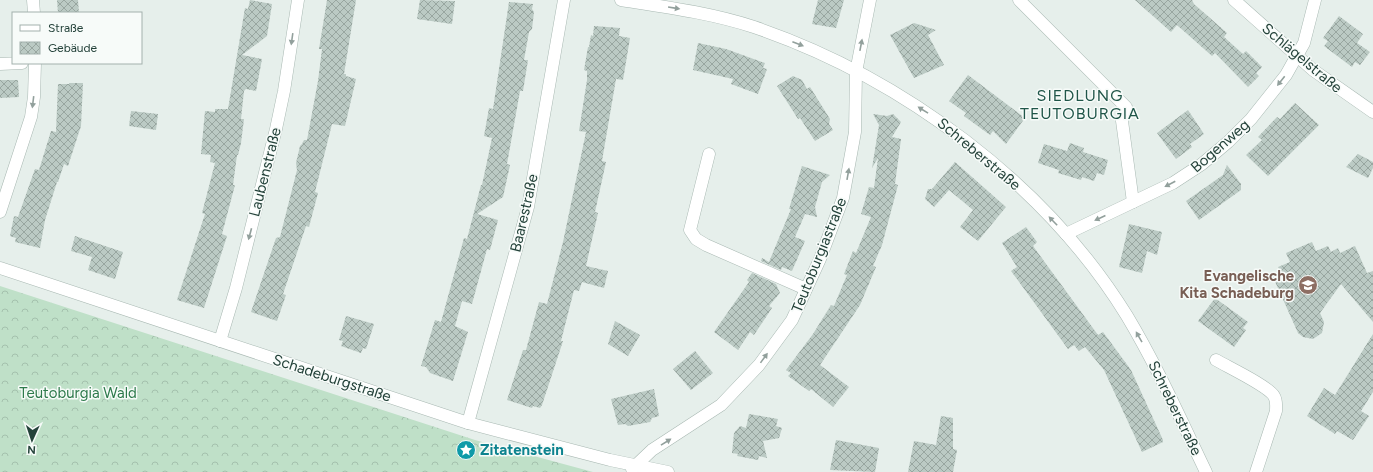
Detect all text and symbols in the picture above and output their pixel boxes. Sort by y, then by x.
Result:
one-way arrow [668,5,680,11]
legend [12,12,142,64]
street label: Schlägelstraße [1258,19,1346,97]
text: Straße [48,21,84,35]
one-way arrow [289,33,295,45]
one-way arrow [859,39,865,51]
text: Gebäude [48,41,98,55]
one-way arrow [793,42,805,48]
one-way arrow [1277,75,1286,86]
district label: SIEDLUNG TEUTOBURGIA [1020,86,1140,123]
one-way arrow [30,96,36,108]
one-way arrow [918,106,928,114]
street label: Schreberstraße [934,114,1024,194]
street label: Bogenweg [1187,116,1253,176]
street label: Laubenstraße [245,126,285,218]
one-way arrow [845,168,851,180]
street label: Baarestraße [506,172,542,254]
one-way arrow [1164,180,1176,187]
street label: Teutoburgiastraße [788,195,850,315]
one-way arrow [1094,215,1105,221]
one-way arrow [1049,216,1058,227]
one-way arrow [246,228,252,240]
place label: Evangelische Kita Schadeburg [1179,267,1295,302]
school or university icon: Evangelische Kita Schadeburg [1297,274,1319,296]
one-way arrow [1135,331,1142,343]
street label: Schadeburgstraße [271,350,393,406]
one-way arrow [760,353,768,363]
street label: Schreberstraße [1144,358,1206,458]
park label: Teutoburgia Wald [19,384,137,402]
north arrow [12,420,52,460]
one-way arrow [660,438,672,445]
place icon: Zitatenstein [455,439,477,461]
place label: Zitatenstein [480,441,564,459]
text: N [27,443,36,456]

